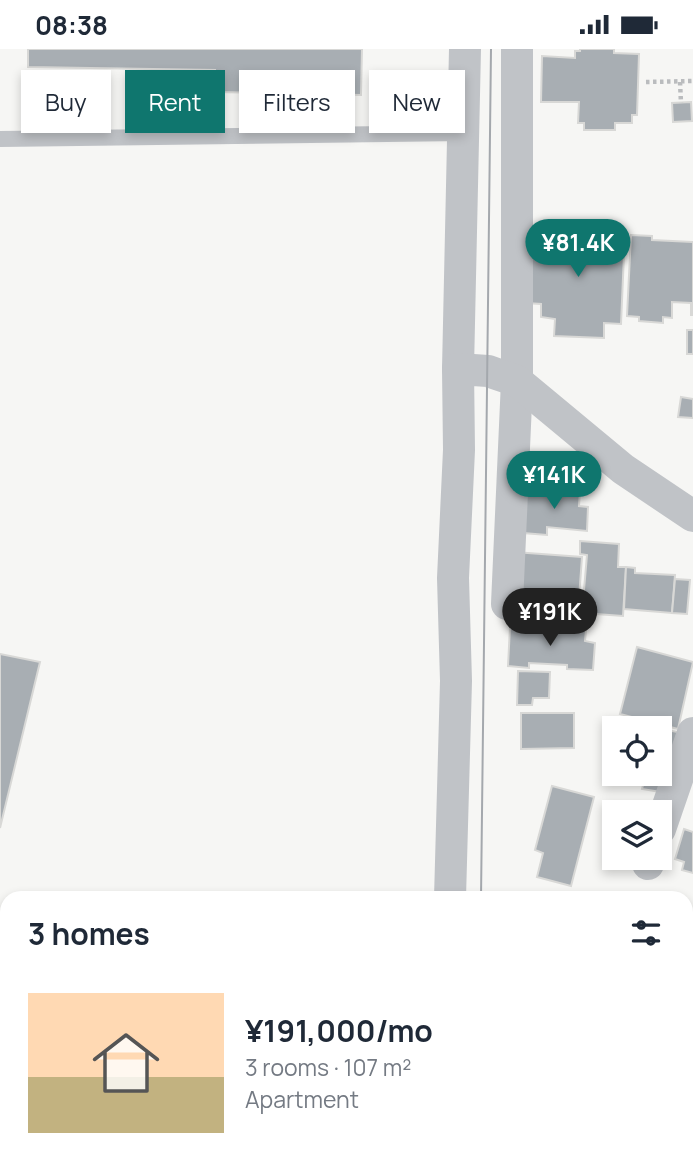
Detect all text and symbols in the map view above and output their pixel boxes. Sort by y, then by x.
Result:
text: 08:38 [35,7,108,43]
chip: Buy [21,70,111,133]
chip: Rent [125,70,225,133]
chip: Filters [239,70,355,133]
chip: New [369,70,465,133]
pin: ¥81.4K [521,219,635,279]
text: ¥81.4K [541,226,615,258]
pin: ¥141K [505,451,603,511]
text: ¥141K [522,458,586,490]
pin: ¥191K [501,589,599,648]
text: ¥191K [518,595,582,627]
map controls [602,716,672,870]
button: locate [602,716,672,786]
button: layers [602,800,672,870]
text: 3 homes [28,913,150,954]
icon: filters [627,914,665,952]
text: ¥191,000/mo [245,1010,433,1051]
icon: home [84,1021,168,1105]
text: 3 rooms · 107 m² [245,1051,411,1083]
text: Apartment [245,1083,359,1115]

